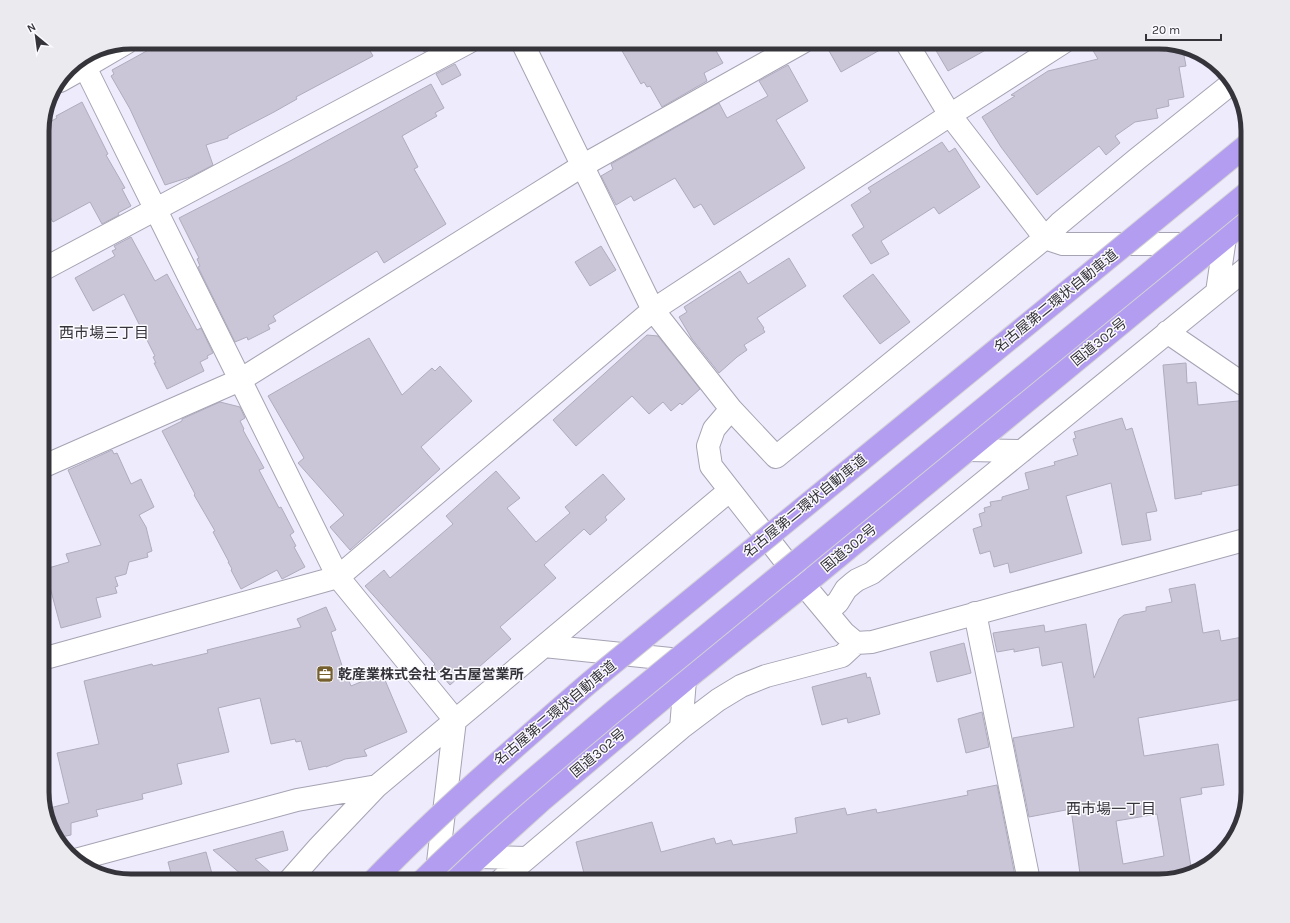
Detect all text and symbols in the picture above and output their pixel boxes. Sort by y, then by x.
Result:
north arrow [16,16,56,56]
scale bar [1146,16,1221,42]
text: N [25,20,38,35]
text: 20 m [1152,23,1180,37]
street label: 名古屋第二環状自動車道 [991,246,1121,356]
street label: 国道302号 [1068,314,1130,370]
district label: 西市場三丁目 [59,324,149,342]
street label: 名古屋第二環状自動車道 [740,451,870,561]
street label: 国道302号 [818,520,880,576]
street label: 名古屋第二環状自動車道 [491,657,619,769]
office icon: 乾産業株式会社 名古屋営業所 [315,664,335,684]
place label: 乾産業株式会社 名古屋営業所 [338,666,524,683]
street label: 国道302号 [567,725,629,781]
district label: 西市場一丁目 [1066,800,1156,818]

